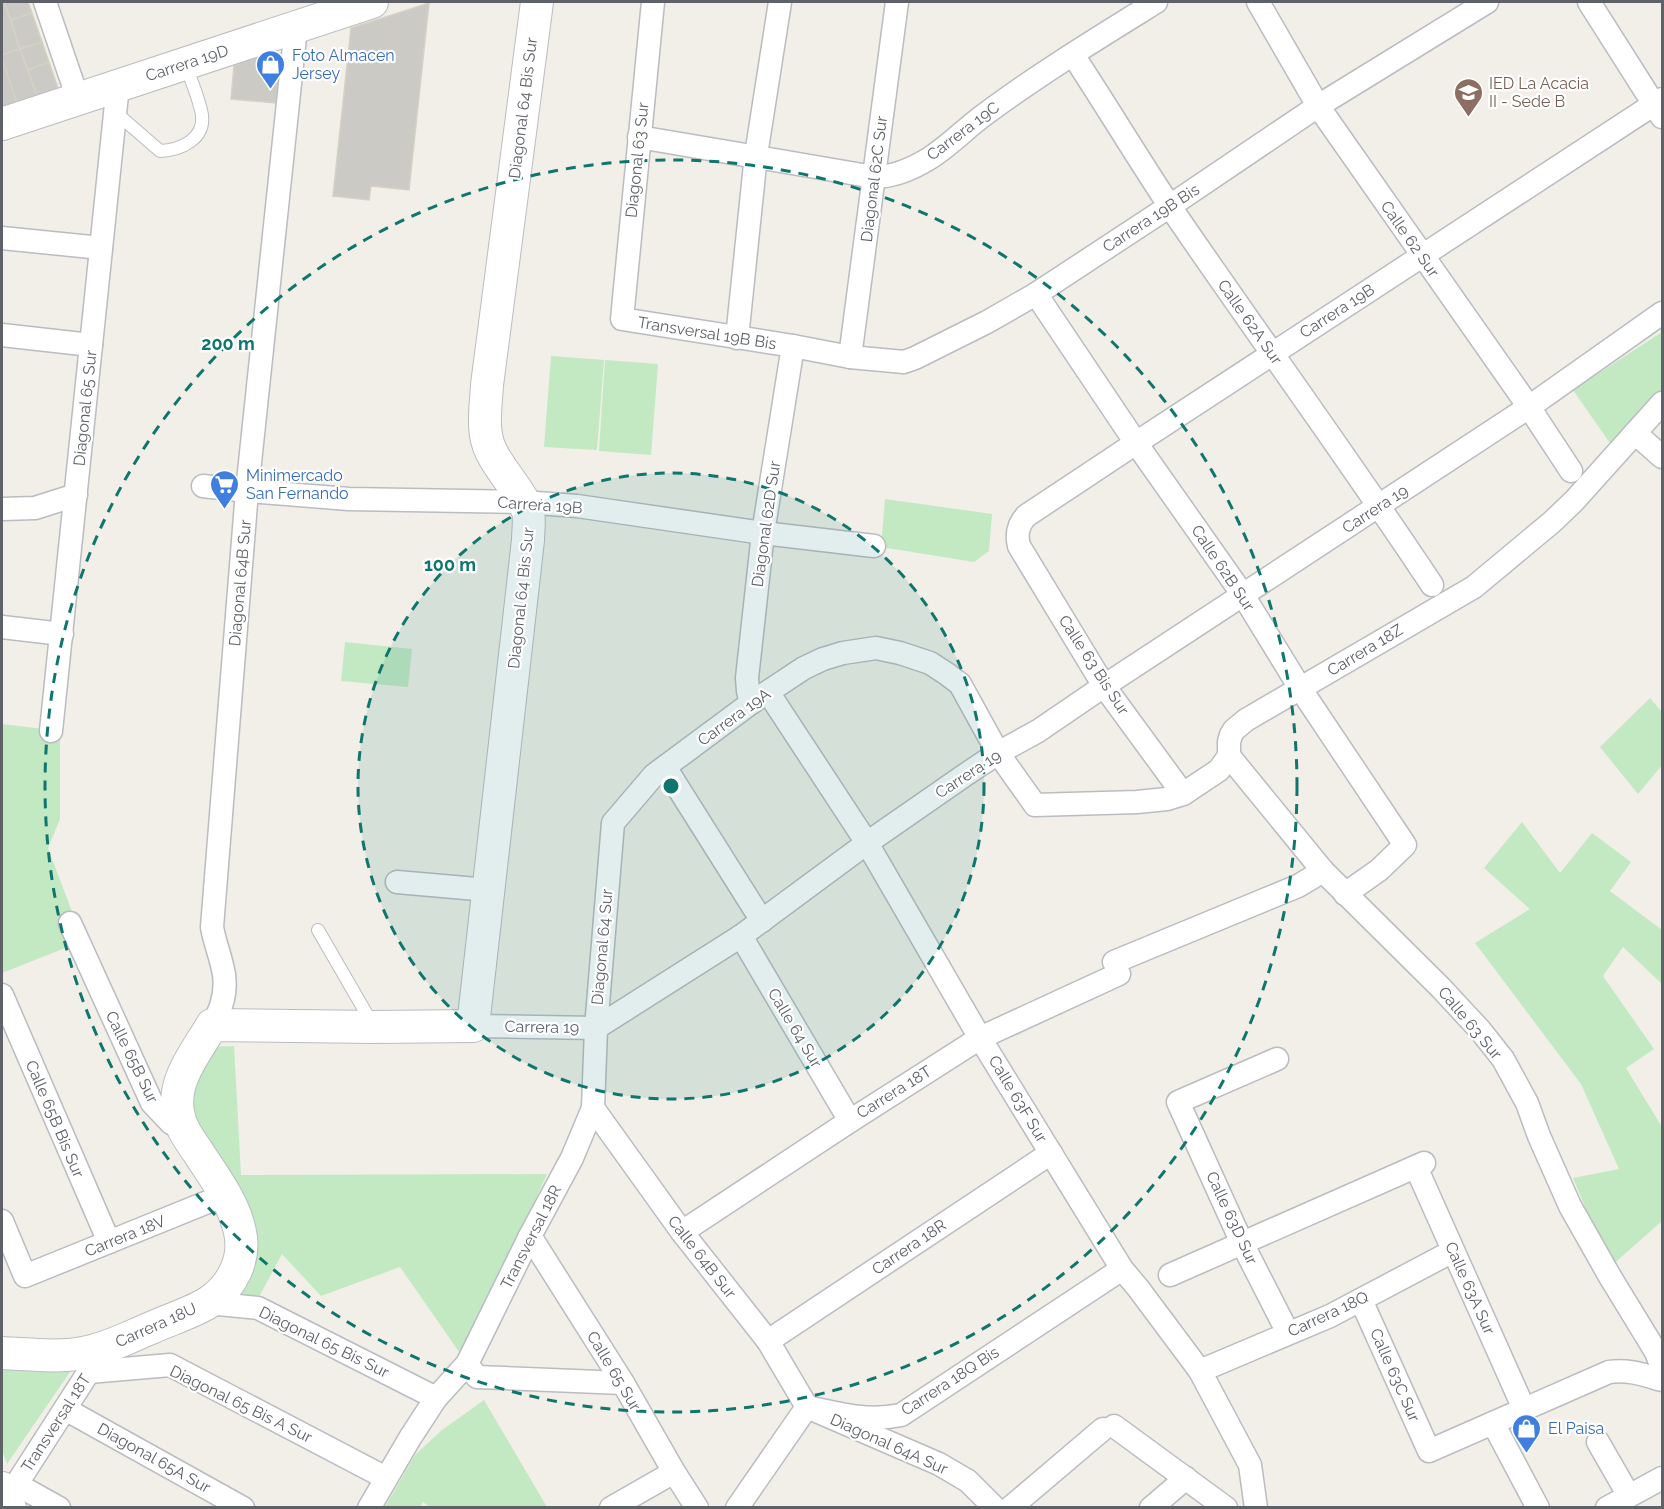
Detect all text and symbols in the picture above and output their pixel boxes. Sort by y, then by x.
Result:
street label: Diagonal 64 Bis Sur [505,36,541,180]
street label: Carrera 19D [143,41,231,85]
place label: Foto Almacen Jersey [292,46,395,83]
shop icon: Foto Almacen Jersey [255,48,287,90]
place label: IED La Acacia II - Sede B [1489,74,1589,111]
school or university icon: IED La Acacia II - Sede B [1452,76,1484,118]
street label: Carrera 19C [923,98,1003,164]
street label: Diagonal 63 Sur [621,101,653,219]
street label: Diagonal 62C Sur [857,114,891,243]
street label: Carrera 19B Bis [1099,180,1203,256]
street label: Calle 62 Sur [1377,197,1443,281]
street label: Calle 62A Sur [1214,276,1286,368]
street label: Carrera 19B [1296,280,1378,342]
street label: Transversal 19B Bis [636,313,778,353]
text: 200 m [201,333,255,354]
street label: Diagonal 65 Sur [69,349,101,467]
street label: Diagonal 62D Sur [748,459,784,588]
place label: Minimercado San Fernando [246,466,349,503]
supermarket icon: Minimercado San Fernando [209,468,241,510]
street label: Carrera 19 [1339,481,1411,537]
street label: Carrera 19B [497,493,583,517]
street label: Diagonal 64B Sur [225,519,255,647]
street label: Calle 62B Sur [1187,521,1259,615]
street label: Diagonal 64 Bis Sur [504,526,538,670]
text: 100 m [424,554,476,575]
street label: Calle 63 Bis Sur [1055,612,1133,719]
street label: Carrera 18Z [1324,620,1406,680]
street label: Carrera 19A [694,684,774,750]
street label: Carrera 19 [932,746,1004,802]
centre of rings [661,776,681,796]
street label: Diagonal 64 Sur [587,888,617,1006]
street label: Calle 63 Sur [1434,983,1506,1063]
street label: Calle 64 Sur [764,985,826,1071]
street label: Calle 65B Sur [102,1008,163,1106]
street label: Carrera 19 [505,1017,579,1037]
street label: Calle 63F Sur [985,1052,1052,1146]
street label: Calle 65B Bis Sur [22,1057,88,1181]
street label: Carrera 18T [853,1061,935,1122]
street label: Calle 63D Sur [1202,1168,1262,1268]
street label: Transversal 18R [497,1182,565,1292]
street label: Carrera 18V [82,1211,168,1261]
street label: Calle 64B Sur [664,1212,740,1302]
street label: Carrera 18R [868,1215,950,1279]
street label: Calle 63A Sur [1441,1239,1499,1338]
street label: Carrera 18Q [1285,1287,1371,1341]
street label: Carrera 18U [112,1299,200,1351]
street label: Diagonal 65 Bis Sur [256,1302,392,1382]
street label: Calle 63C Sur [1366,1325,1424,1425]
street label: Calle 65 Sur [583,1328,645,1414]
street label: Carrera 18Q Bis [898,1342,1003,1420]
street label: Diagonal 65 Bis A Sur [167,1361,316,1447]
street label: Transversal 18T [17,1370,95,1476]
street label: Diagonal 64A Sur [827,1410,951,1479]
shop icon: El Paisa [1511,1412,1543,1454]
street label: Diagonal 65A Sur [94,1419,214,1497]
place label: El Paisa [1548,1419,1604,1438]

